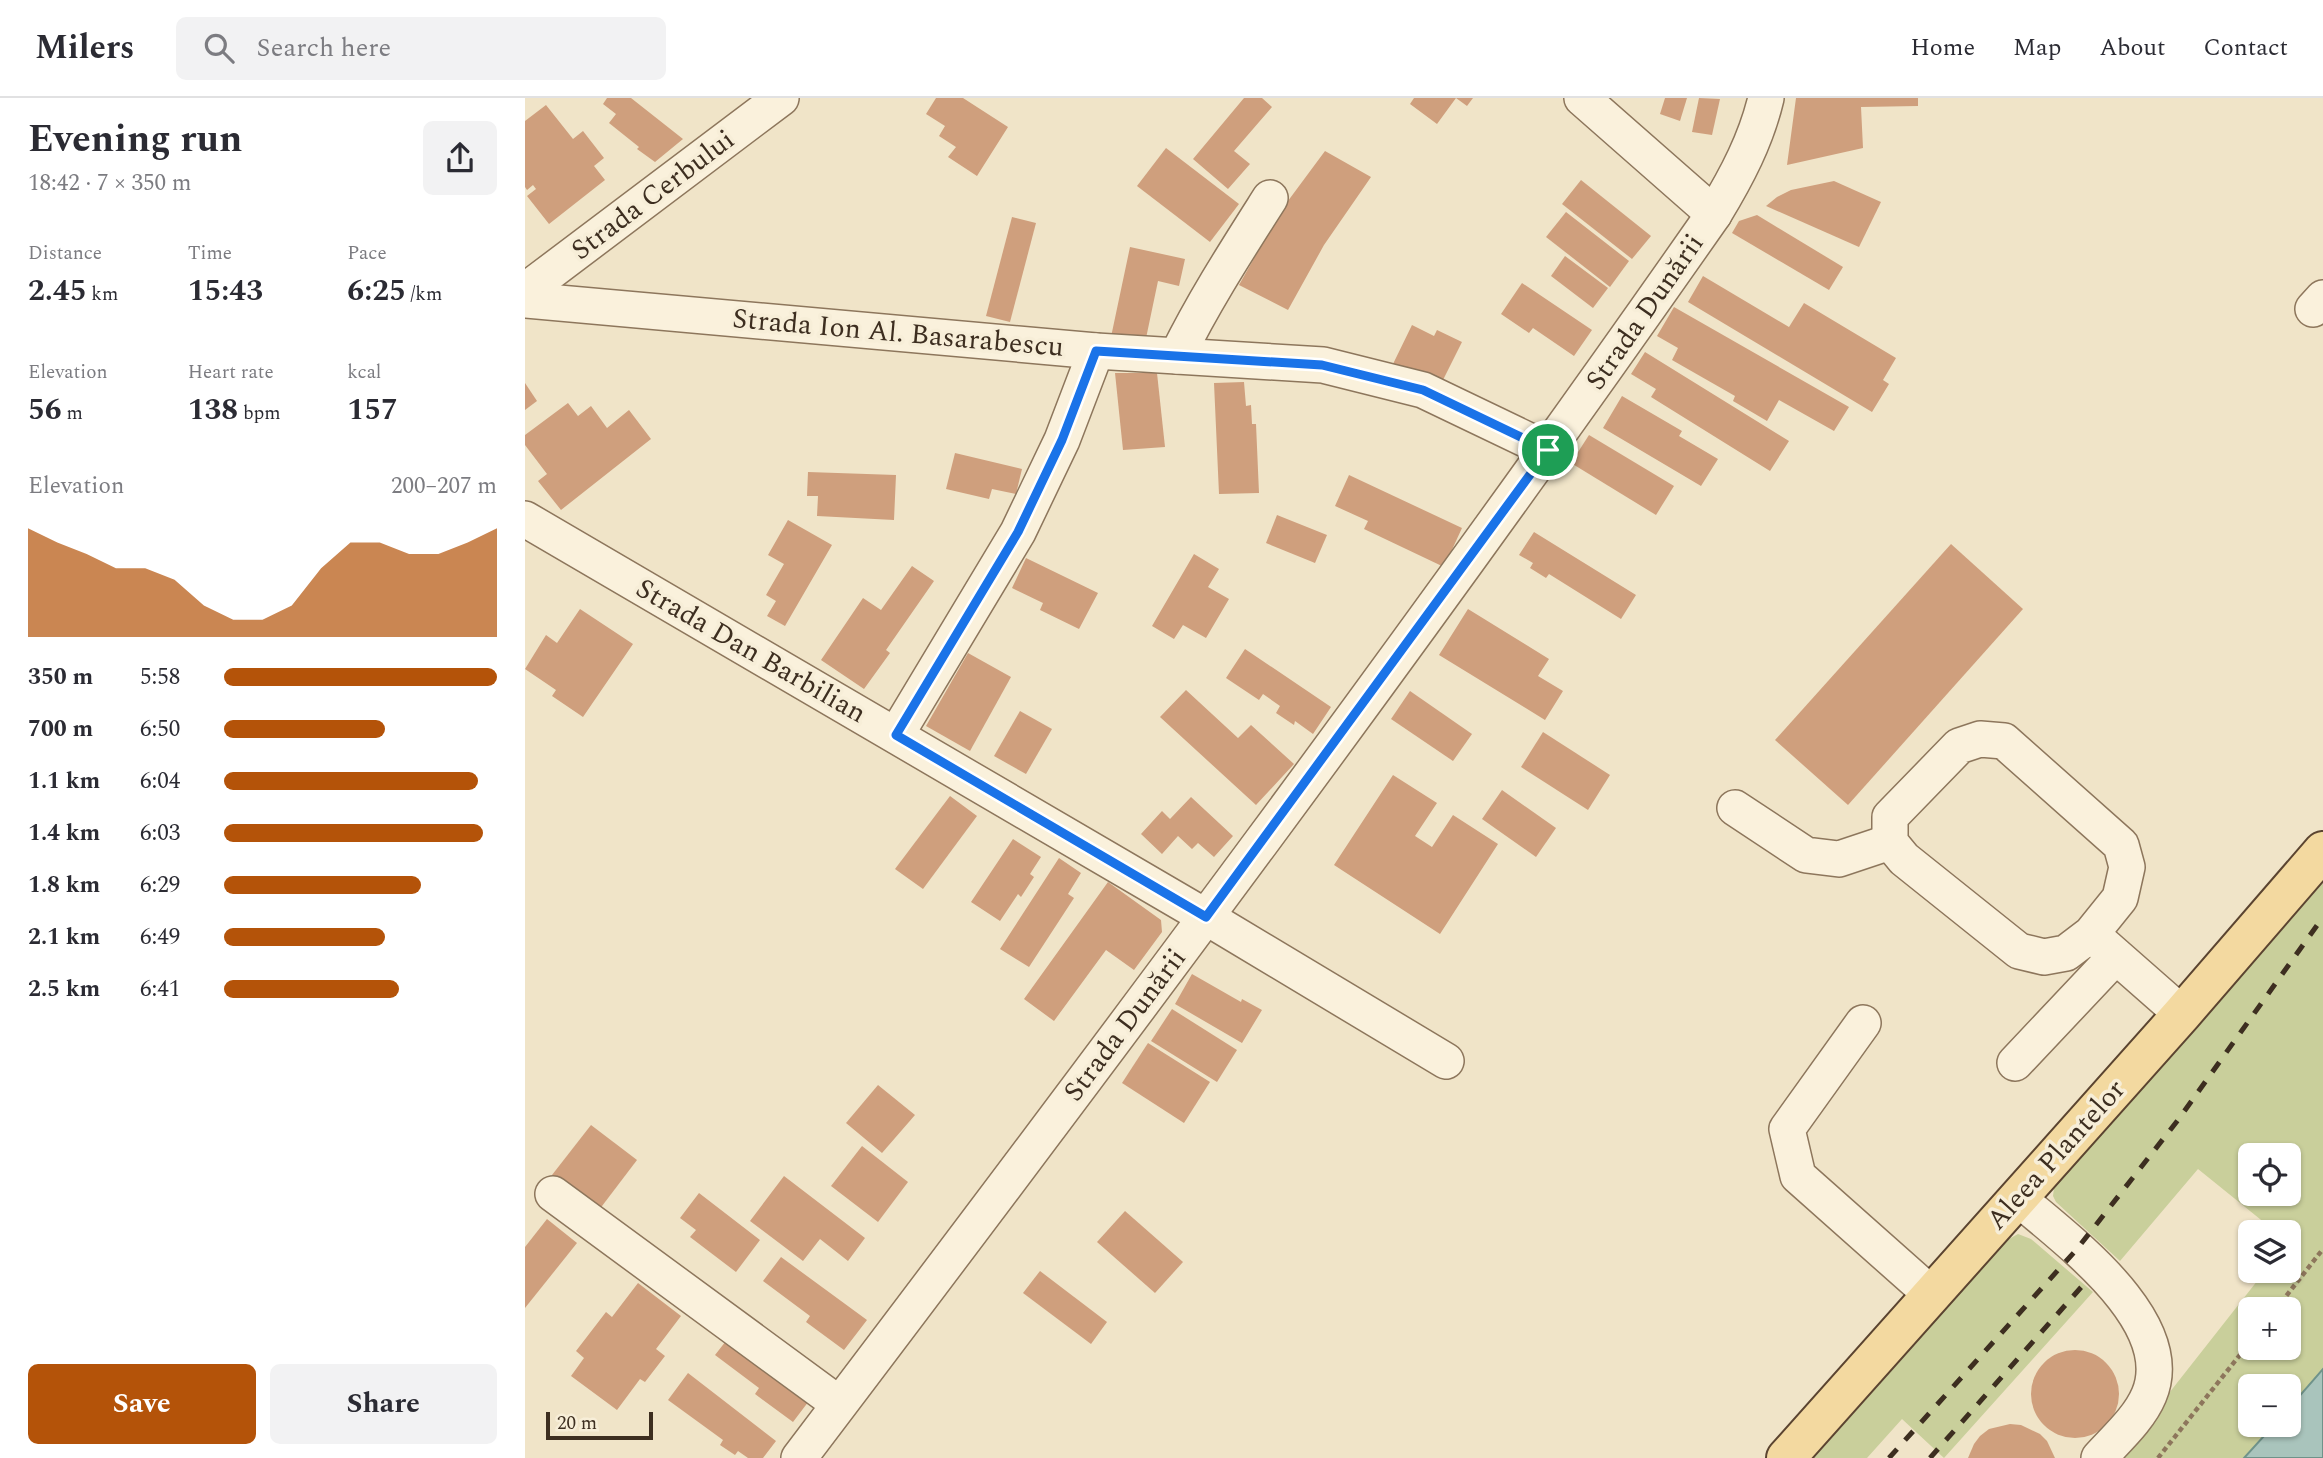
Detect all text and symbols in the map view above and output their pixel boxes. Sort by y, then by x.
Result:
search box [176,17,666,80]
text: Milers [35,23,134,73]
text: Search here [256,28,391,68]
icon: search [200,29,238,67]
text: Home [1910,30,1975,66]
text: Map [2013,30,2061,66]
text: About [2099,30,2165,66]
text: Contact [2203,30,2288,66]
text: Evening run [28,111,242,169]
street label: Strada Cerbului [562,119,744,271]
button: share [423,121,497,195]
text: 18:42 · 7 × 350 m [28,166,192,201]
street label: Strada Dunării [1575,225,1715,399]
text: Distance [28,239,102,268]
text: Time [188,239,232,268]
text: Pace [347,239,387,268]
text: 2.45 [28,268,87,314]
text: 15:43 [188,268,263,314]
text: 6:25 [347,268,406,314]
text: km [87,280,118,309]
text: /km [406,280,442,309]
street label: Strada Ion Al. Basarabescu [731,297,1065,369]
text: Elevation [28,358,108,387]
text: Heart rate [188,358,274,387]
text: kcal [347,358,381,387]
text: 56 [28,387,62,433]
text: 138 [188,387,238,433]
text: 157 [347,387,398,433]
text: m [62,399,83,428]
text: bpm [238,399,281,428]
pin [1518,420,1578,480]
icon: arrive [1529,431,1567,469]
text: Elevation [28,469,124,504]
text: 200–207 m [391,469,497,504]
street label: Strada Dan Barbilian [628,567,874,735]
text: 350 m [28,660,93,695]
text: 5:58 [140,660,180,695]
text: 700 m [28,712,93,747]
text: 6:50 [140,712,180,747]
text: 1.1 km [28,764,100,799]
text: 6:04 [140,764,180,799]
text: 1.4 km [28,816,100,851]
text: 6:03 [140,816,180,851]
text: 1.8 km [28,868,100,903]
text: 6:29 [140,868,180,903]
text: 2.1 km [28,920,100,955]
text: 6:49 [140,920,180,955]
street label: Strada Dunării [1053,939,1197,1111]
text: 2.5 km [28,972,100,1007]
text: 6:41 [140,972,180,1007]
street label: Aleea Plantelor [1976,1070,2136,1240]
map controls [2238,1143,2301,1437]
button: locate [2238,1143,2301,1206]
button: layers [2238,1220,2301,1283]
button: + [2238,1297,2301,1360]
button: Save [28,1364,256,1444]
button: Share [270,1364,497,1444]
button: − [2238,1374,2301,1437]
scale bar [546,1409,653,1441]
text: 20 m [557,1409,597,1438]

